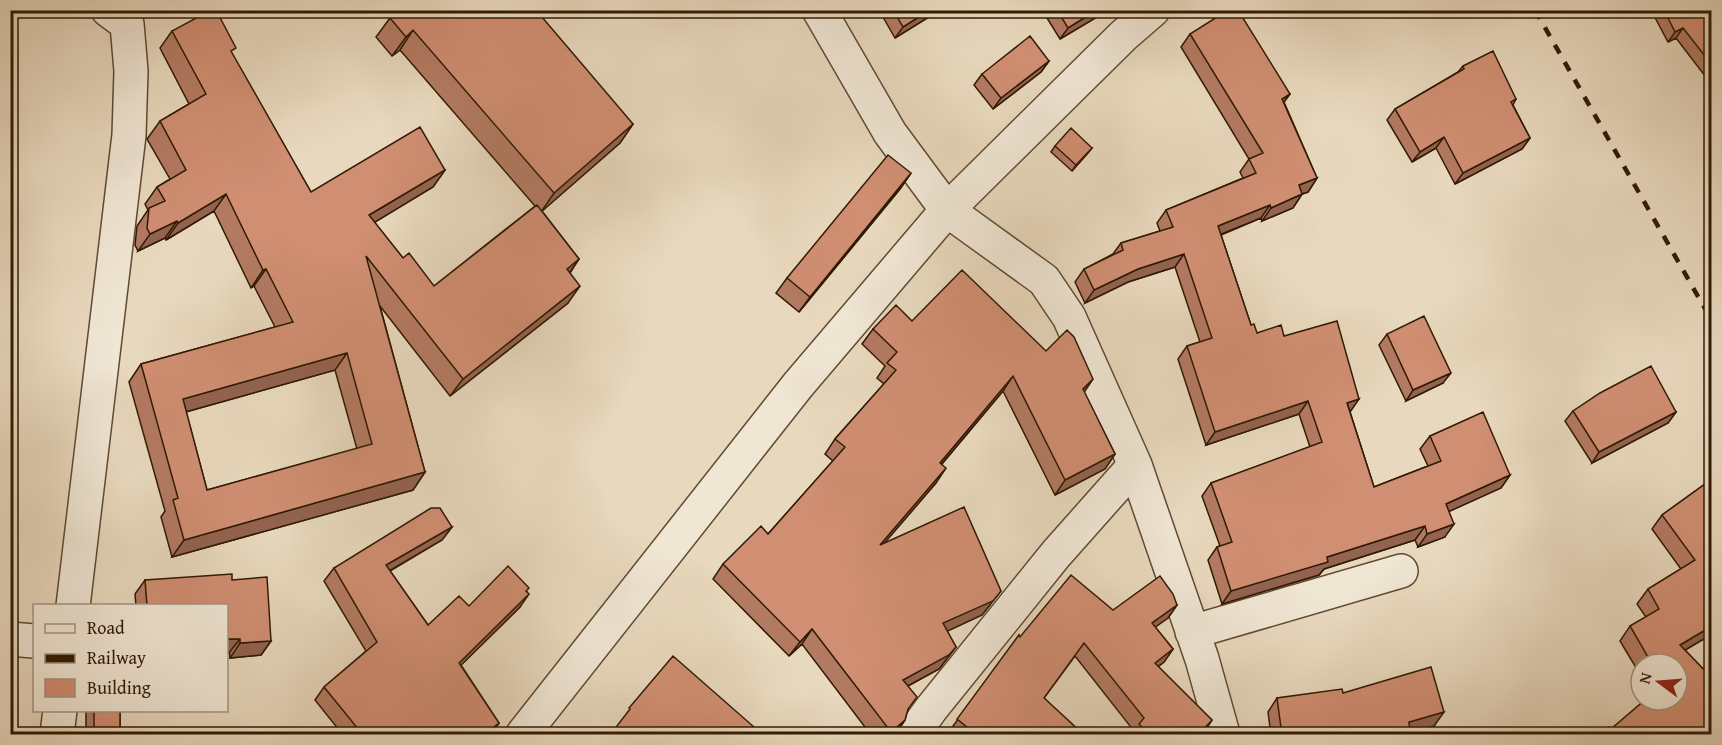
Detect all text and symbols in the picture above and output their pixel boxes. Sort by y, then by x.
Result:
legend [33,604,228,712]
text: Road [87,614,125,641]
text: Railway [87,644,146,671]
north arrow [1629,652,1689,712]
text: N [1632,669,1658,686]
text: Building [87,674,151,701]

